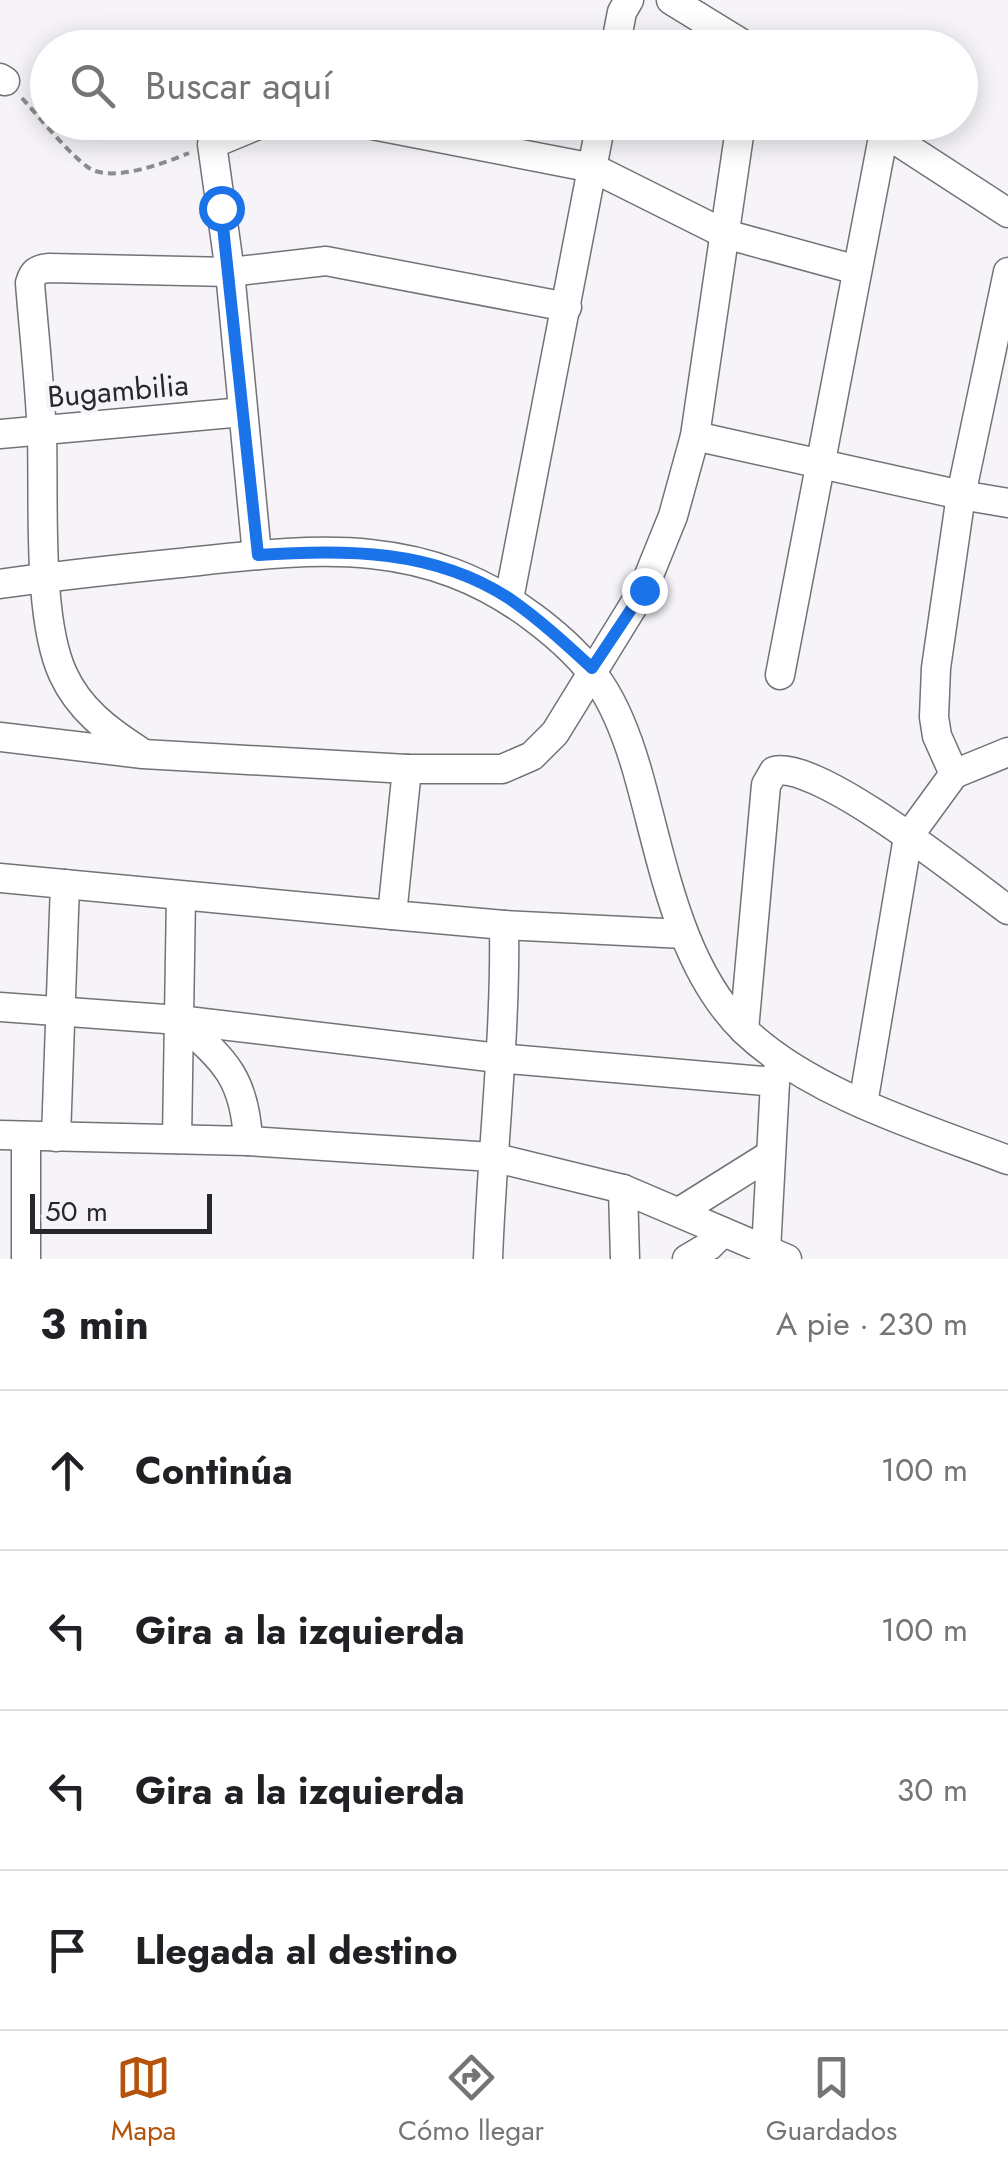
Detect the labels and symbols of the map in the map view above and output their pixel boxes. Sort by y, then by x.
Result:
route start [199,186,245,232]
street label: Bugambilia [46,363,190,418]
route end [622,568,668,614]
scale bar [30,1189,212,1234]

